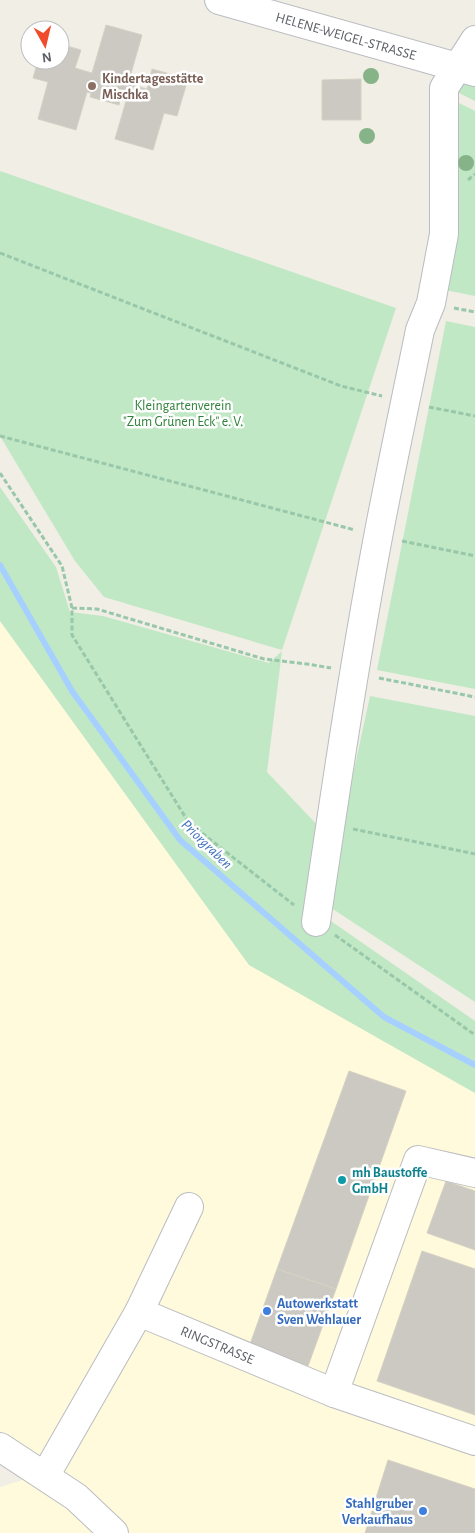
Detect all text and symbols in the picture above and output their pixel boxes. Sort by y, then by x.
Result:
street label: HELENE-WEIGEL-STRASSE [274,10,418,63]
north arrow [20,20,70,70]
text: N [41,49,52,64]
place label: Kindertagesstätte Mischka [102,72,204,102]
marker: Kindertagesstätte Mischka [86,80,98,92]
park label: Kleingartenverein "Zum Grünen Eck" e. V. [123,399,243,429]
water label: Priorgraben [179,817,235,872]
place label: mh Baustoffe GmbH [352,1166,428,1196]
marker: mh Baustoffe GmbH [336,1174,348,1186]
place label: Autowerkstatt Sven Wehlauer [277,1297,361,1327]
marker: Autowerkstatt Sven Wehlauer [261,1305,273,1317]
street label: RINGSTRASSE [178,1324,256,1367]
place label: Stahlgruber Verkaufhaus [342,1497,413,1527]
marker: Stahlgruber Verkaufhaus [417,1505,429,1517]

